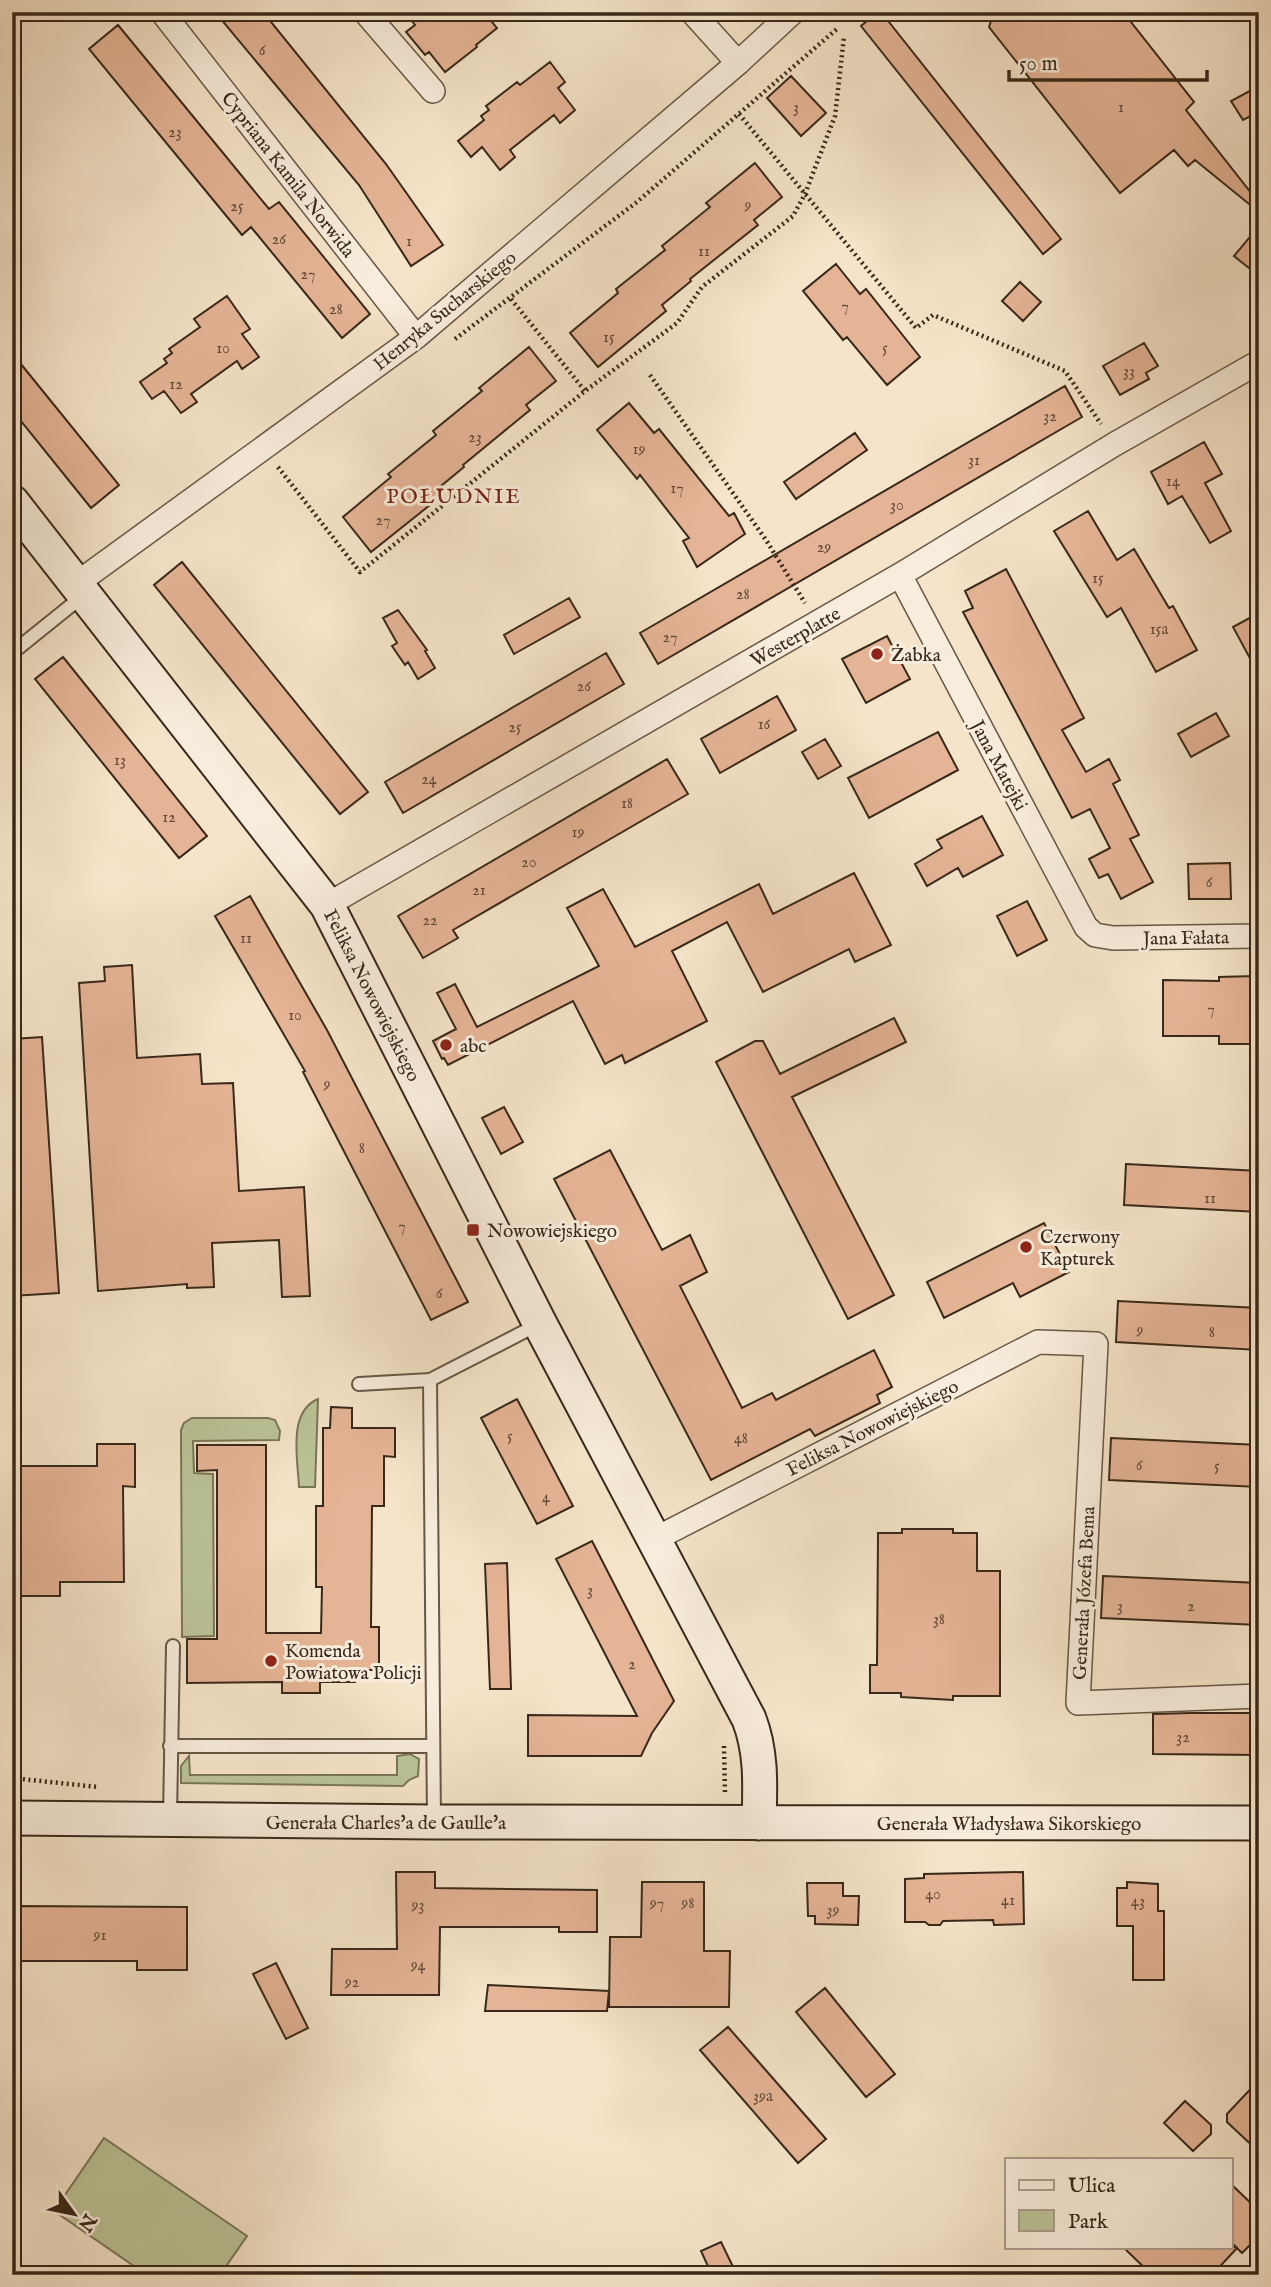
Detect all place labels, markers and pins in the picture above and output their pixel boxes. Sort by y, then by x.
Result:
place label: Żabka [891,644,942,668]
marker: Żabka [869,646,885,662]
place label: abc [460,1035,487,1059]
marker: abc [438,1037,454,1053]
place label: Nowowiejskiego [487,1220,617,1244]
marker: Nowowiejskiego [465,1222,481,1238]
place label: Czerwony Kapturek [1040,1226,1120,1272]
marker: Czerwony Kapturek [1018,1239,1034,1255]
place label: Komenda Powiatowa Policji [285,1640,422,1686]
marker: Komenda Powiatowa Policji [263,1653,279,1669]

